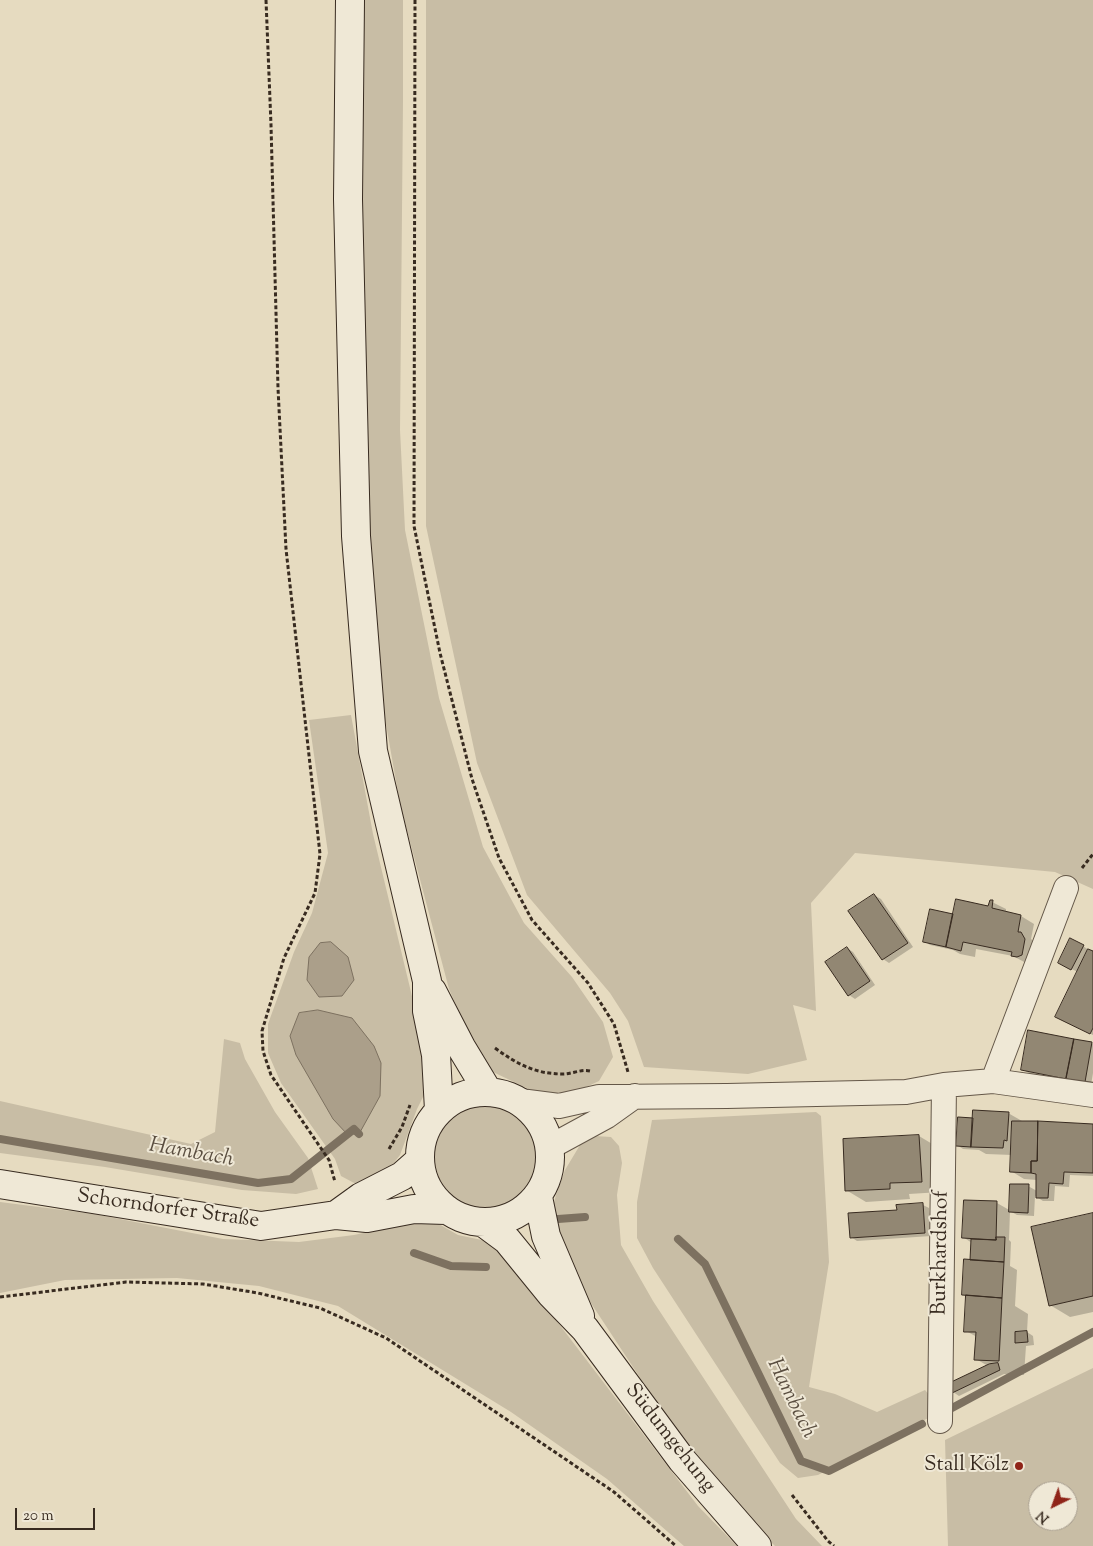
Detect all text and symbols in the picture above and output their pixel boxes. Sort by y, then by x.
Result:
water label: Hambach [147,1134,235,1174]
street label: Schorndorfer Straße [75,1185,261,1235]
street label: Burkhardshof [928,1190,956,1316]
water label: Hambach [759,1355,821,1443]
street label: Südumgehung [618,1379,720,1499]
place label: Stall Kölz [924,1453,1009,1479]
marker: Stall Kölz [1013,1460,1025,1472]
north arrow [1028,1481,1078,1531]
scale bar [18,1498,98,1530]
text: N [1033,1505,1054,1528]
text: 20 m [23,1506,54,1527]

